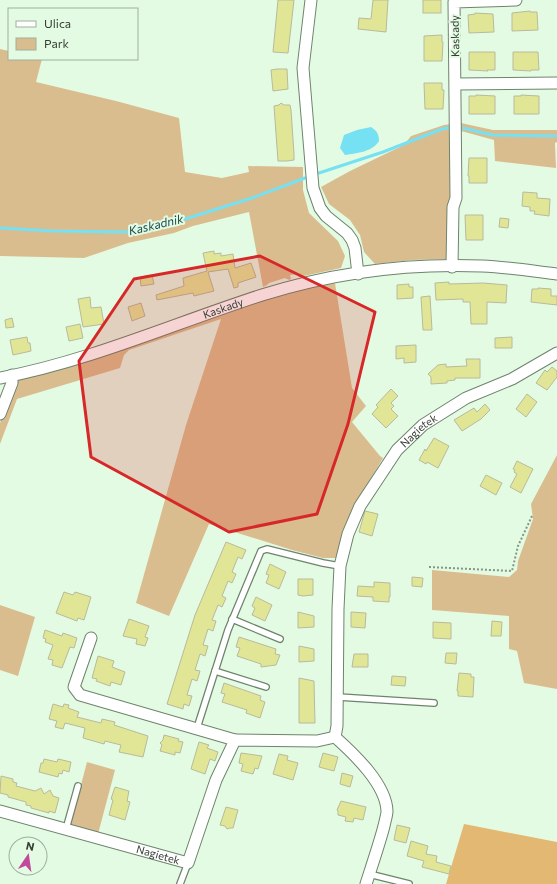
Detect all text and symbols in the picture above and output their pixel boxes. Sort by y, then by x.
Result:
legend [8,8,138,60]
street label: Kaskady [448,15,461,57]
text: Ulica [44,16,71,30]
text: Park [44,36,70,50]
water label: Kaskadnik [127,211,185,237]
street label: Kaskady [201,295,245,321]
street label: Nagietek [397,411,439,450]
north arrow [8,836,48,876]
text: N [25,839,36,853]
street label: Nagietek [135,842,182,866]

